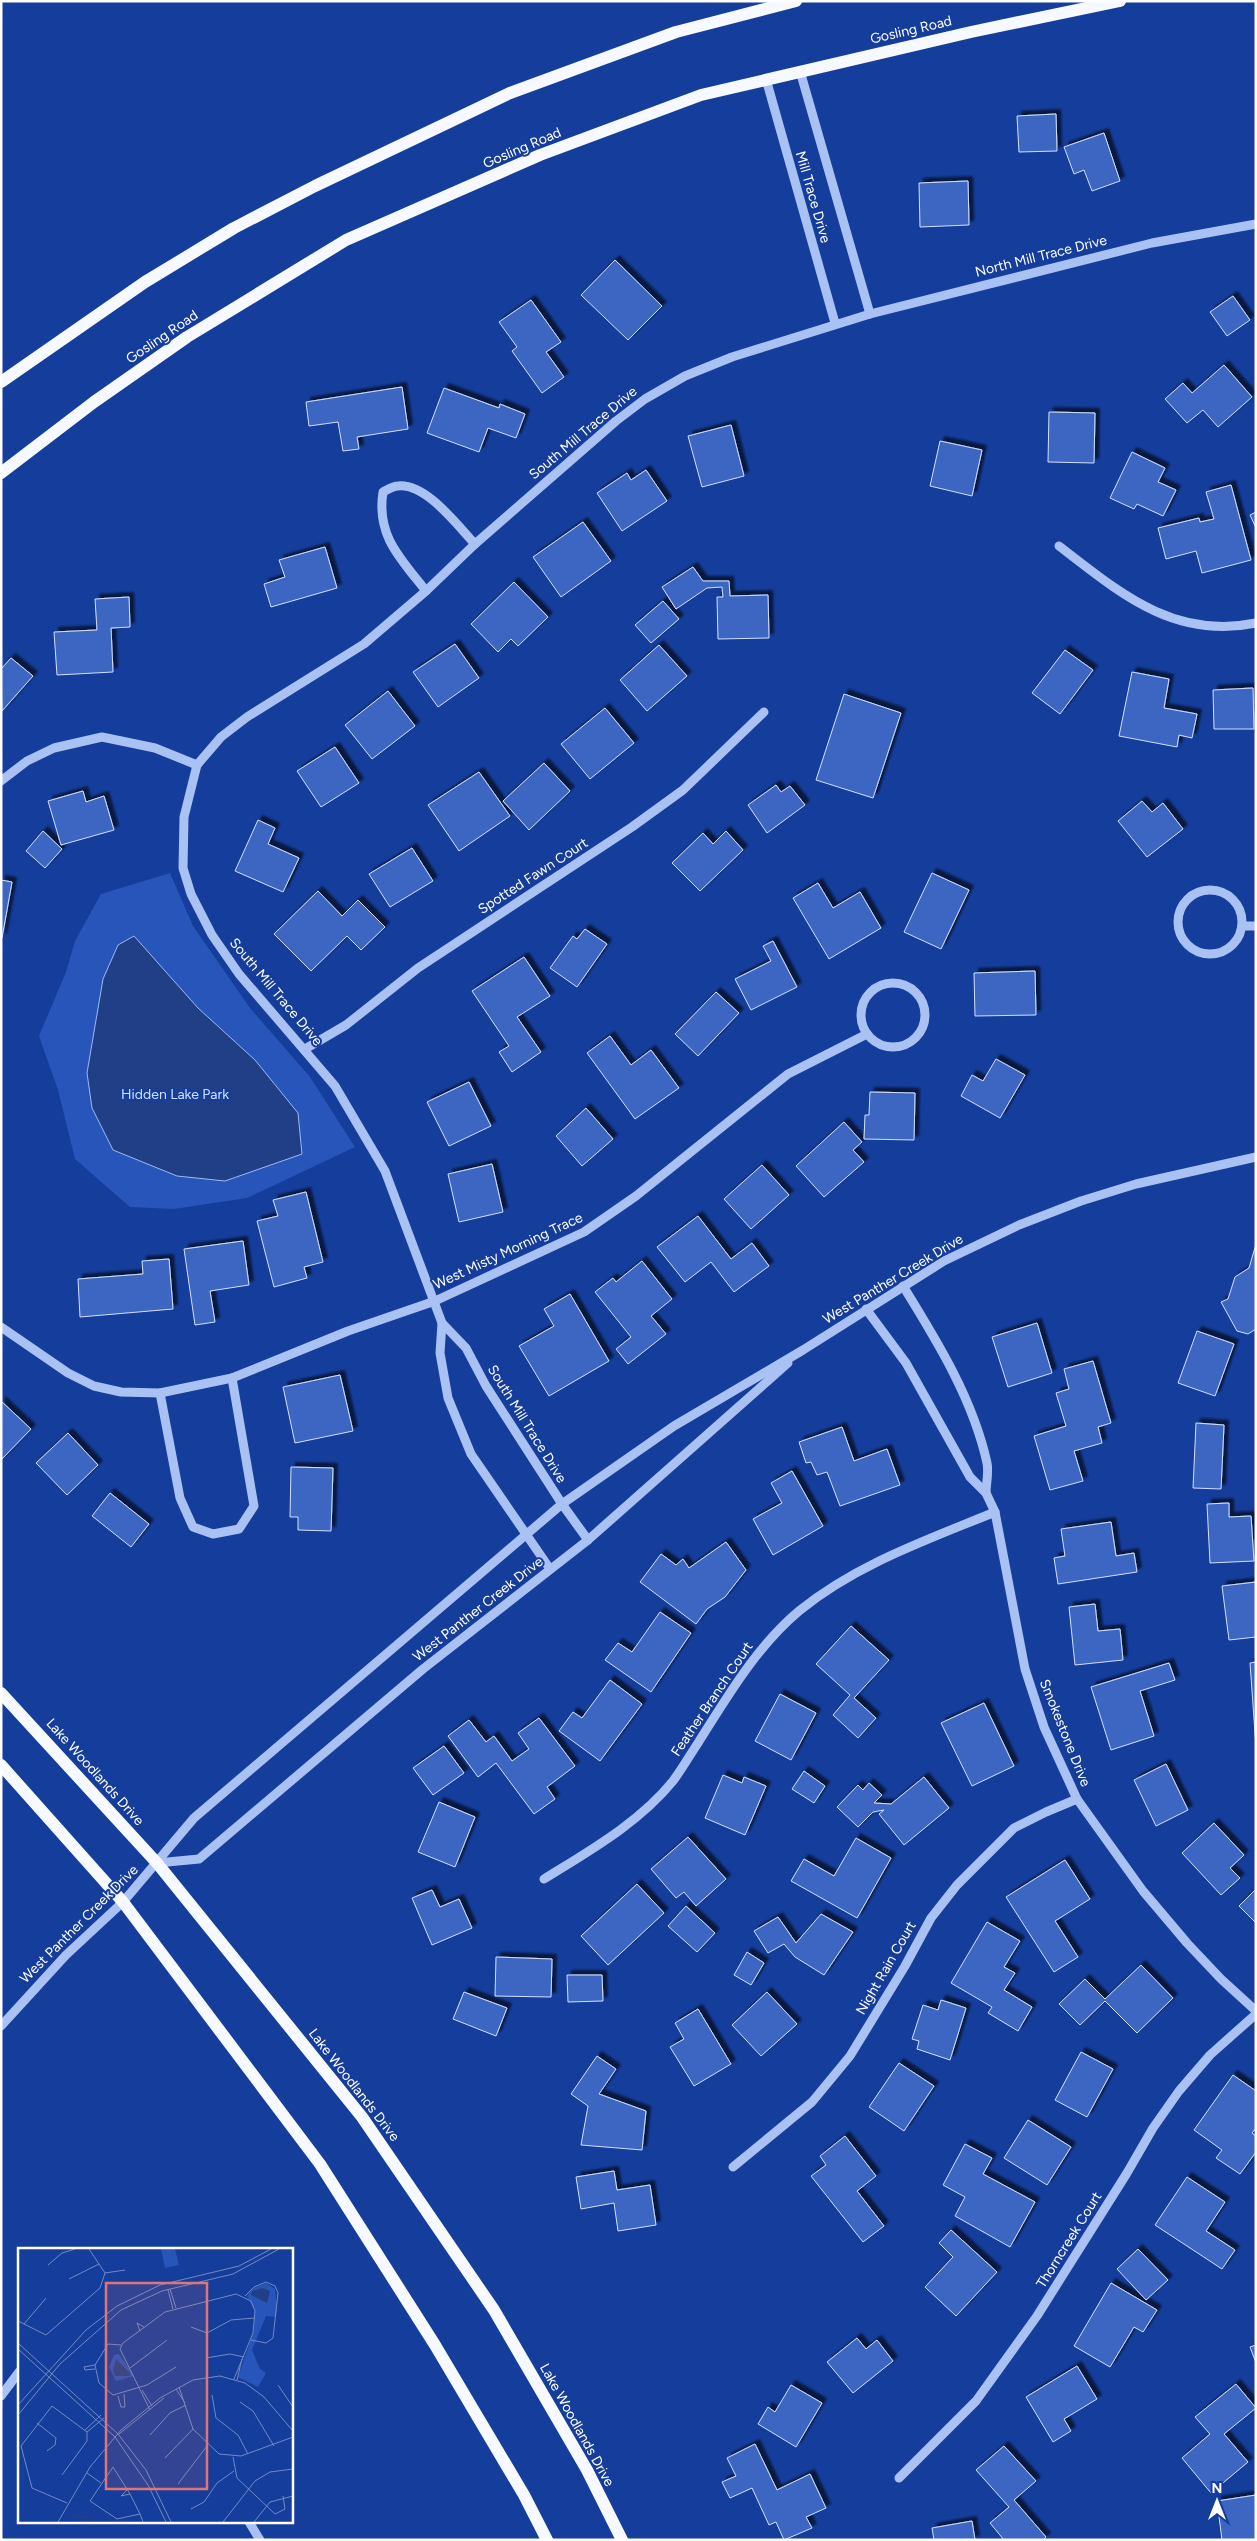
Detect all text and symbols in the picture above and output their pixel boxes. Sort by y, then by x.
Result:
street label: Gosling Road [868,12,954,48]
street label: Gosling Road [480,124,564,172]
street label: Mill Trace Drive [792,149,834,245]
street label: North Mill Trace Drive [973,231,1109,281]
street label: Gosling Road [123,307,201,367]
street label: South Mill Trace Drive [526,383,641,483]
street label: Spotted Fawn Court [475,834,591,918]
street label: South Mill Trace Drive [226,935,326,1050]
park label: Hidden Lake Park [121,1086,229,1103]
street label: West Misty Morning Trace [431,1209,586,1293]
street label: West Panther Creek Drive [820,1230,966,1328]
street label: South Mill Trace Drive [484,1362,570,1486]
street label: West Panther Creek Drive [410,1553,547,1665]
street label: Feather Branch Court [667,1639,757,1759]
street label: Smokestone Drive [1036,1677,1094,1789]
street label: Lake Woodlands Drive [42,1715,148,1829]
street label: West Panther Creek Drive [16,1861,142,1987]
street label: Night Rain Court [852,1918,920,2018]
street label: Lake Woodlands Drive [305,2025,403,2145]
street label: Thorncreek Court [1033,2189,1105,2291]
inset map [18,2248,292,2524]
street label: Lake Woodlands Drive [536,2360,618,2490]
north arrow [1192,2476,1242,2526]
text: N [1212,2480,1222,2497]

